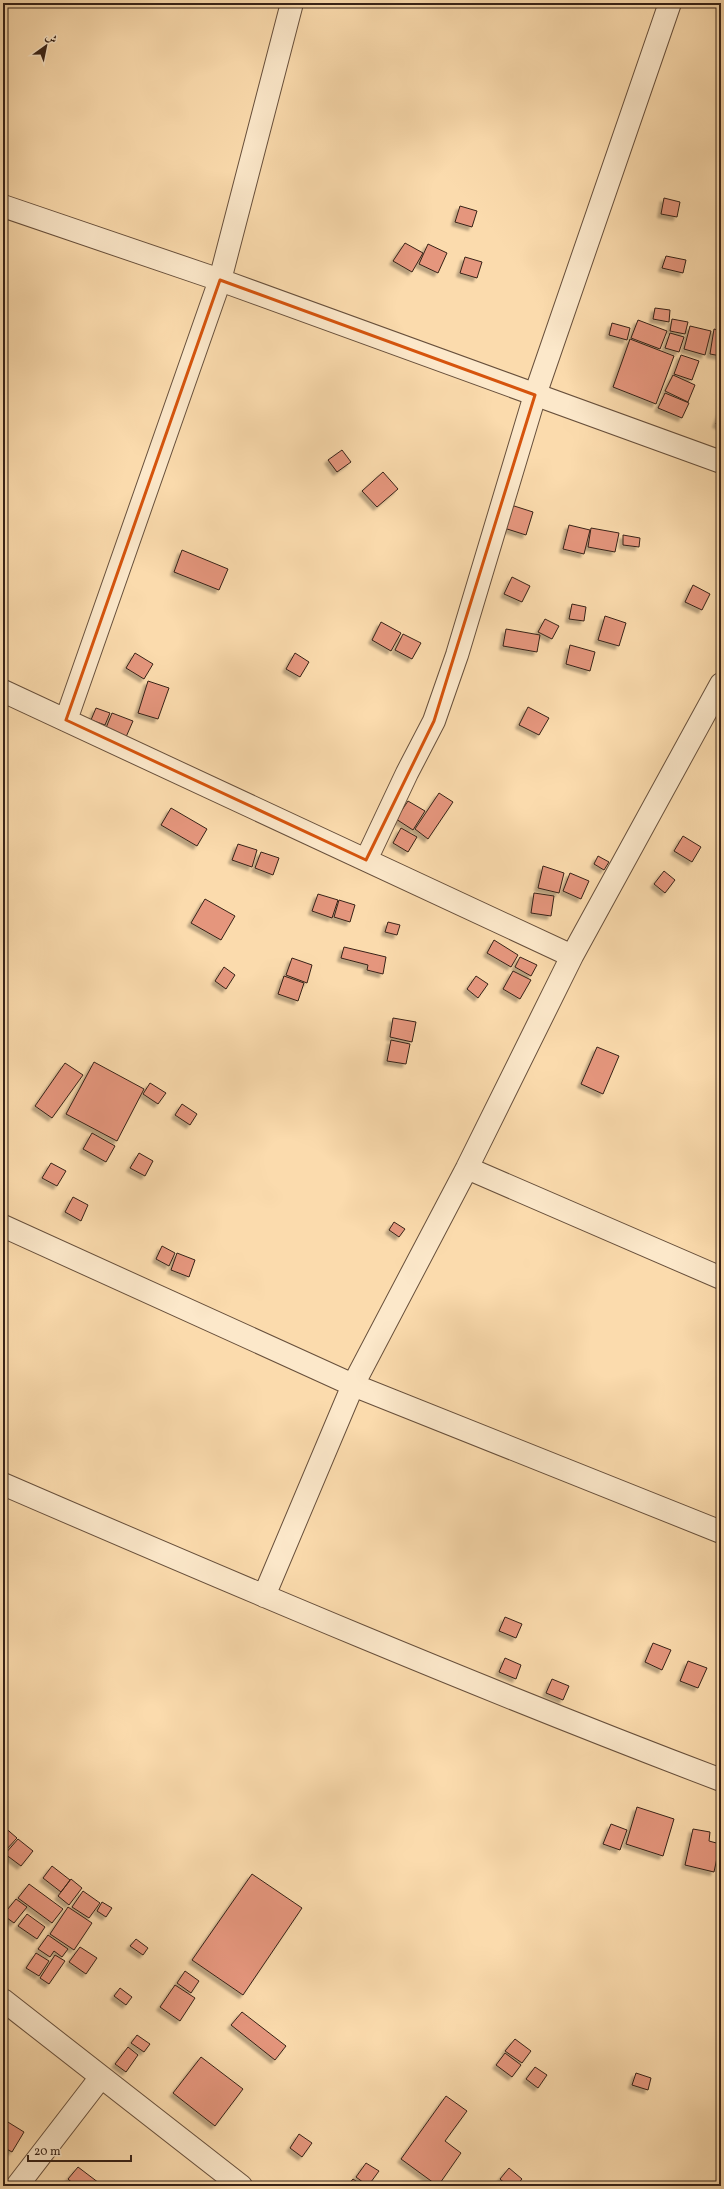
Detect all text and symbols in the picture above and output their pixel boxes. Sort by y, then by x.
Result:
north arrow [26,26,66,66]
text: ش [42,30,59,48]
scale bar [28,2137,131,2163]
text: 20 m [34,2144,61,2160]

